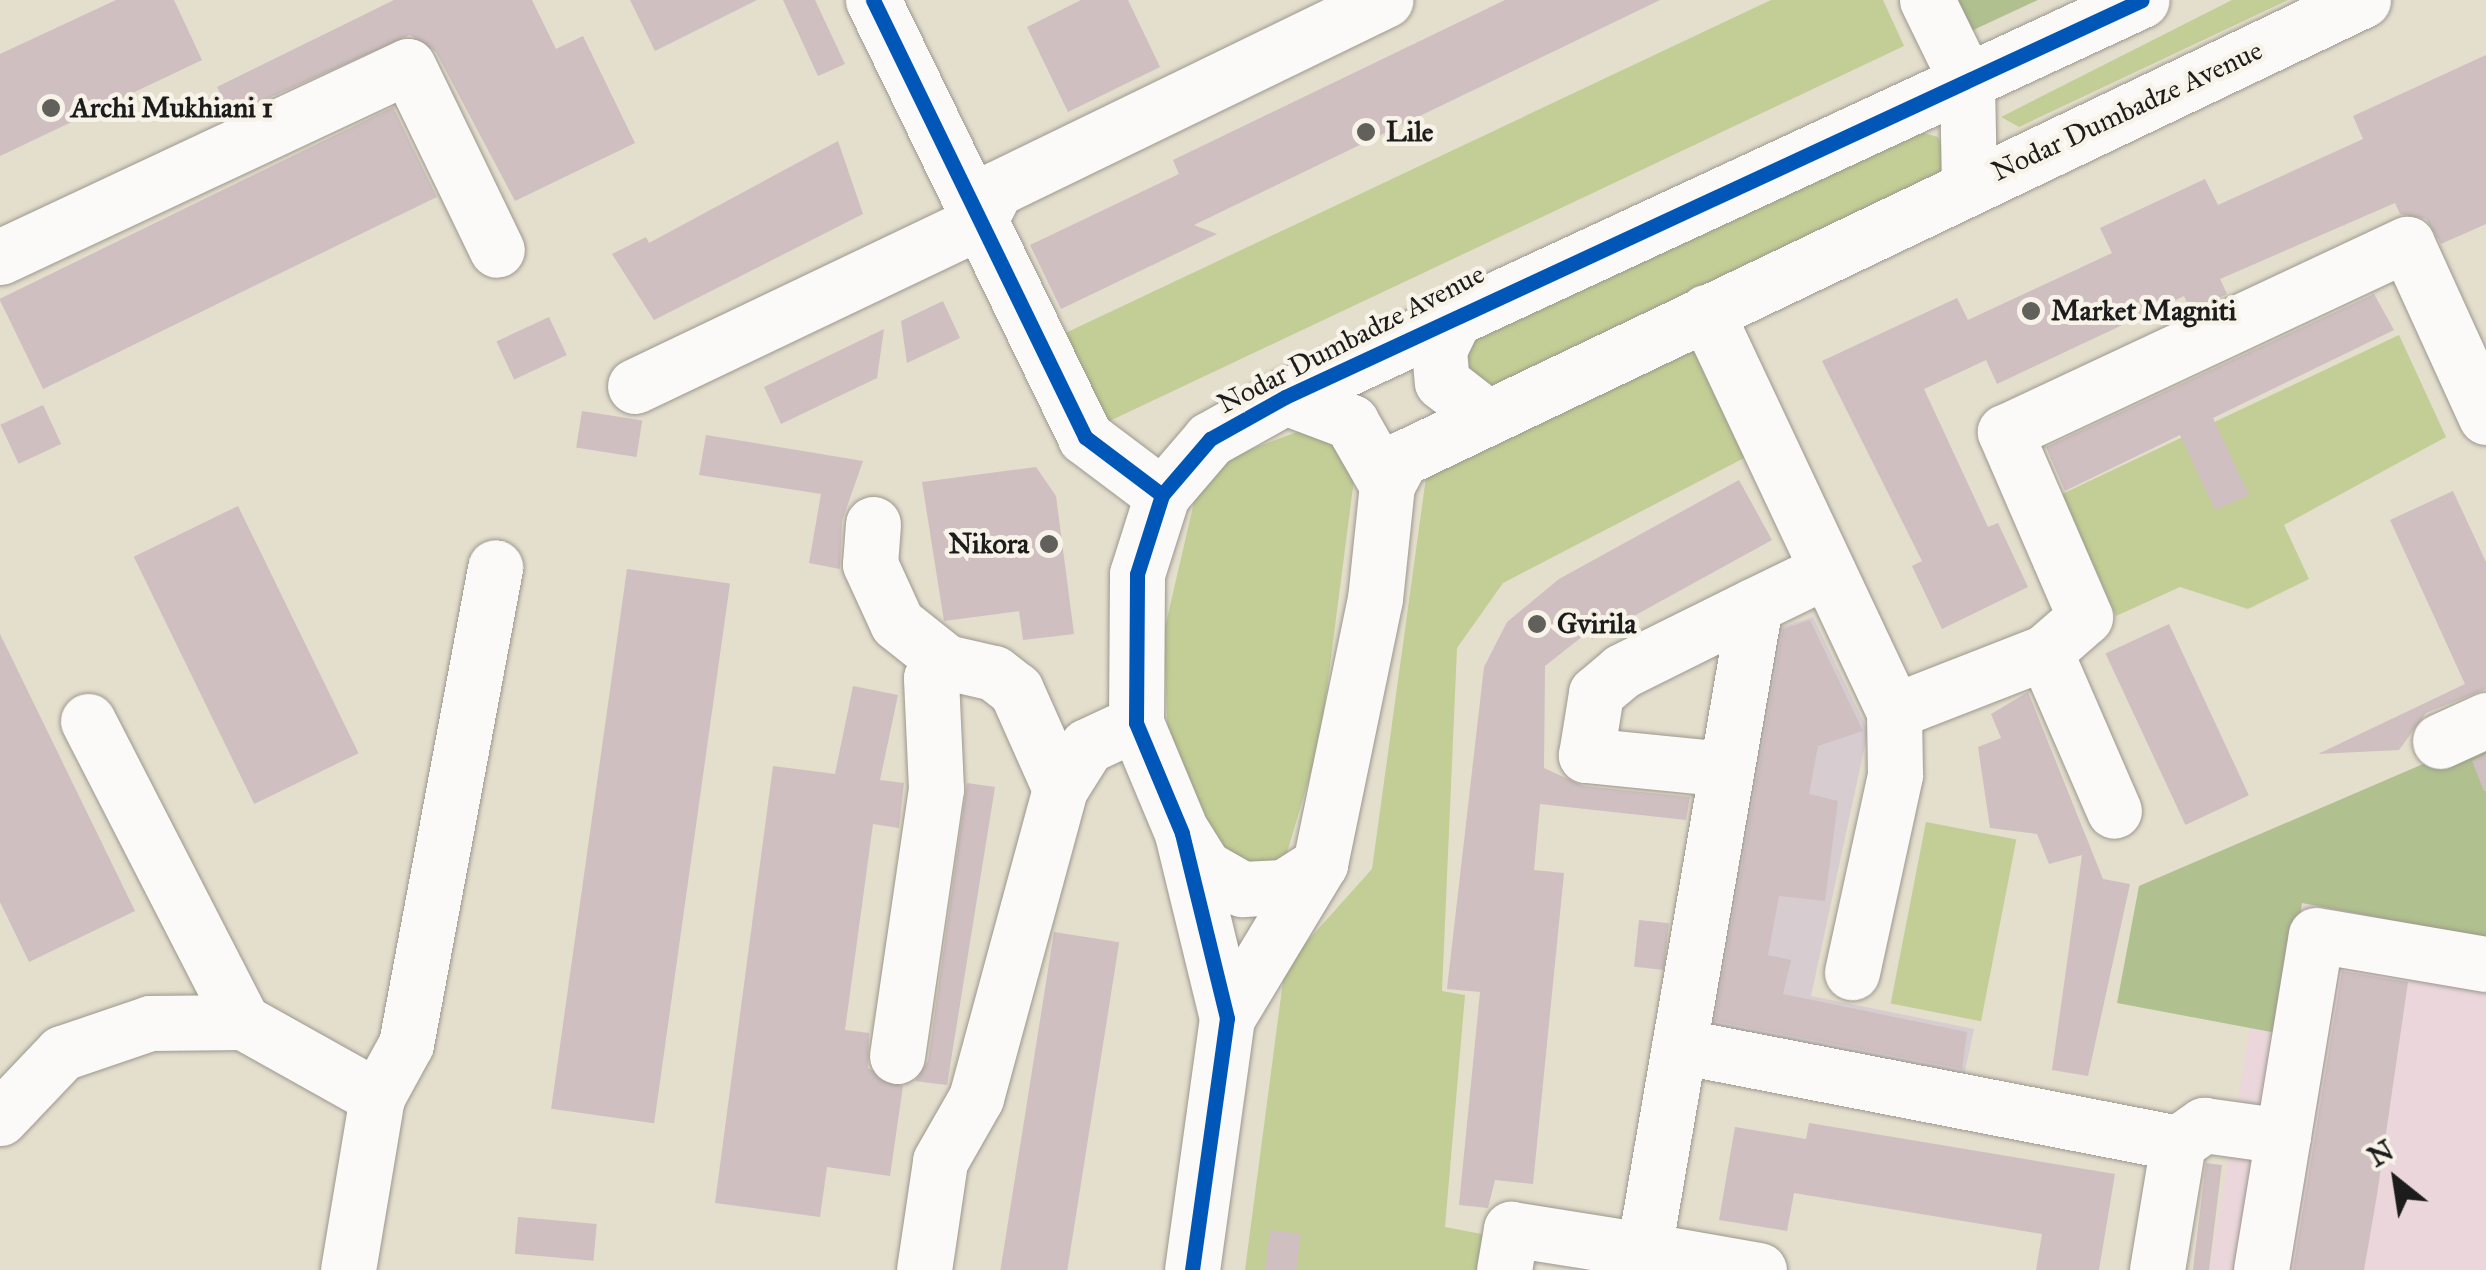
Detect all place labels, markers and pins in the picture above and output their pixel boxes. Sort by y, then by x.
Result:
place label: Archi Mukhiani 1 [71,91,273,125]
marker: Archi Mukhiani 1 [40,97,62,119]
place label: Lile [1386,115,1434,149]
marker: Lile [1355,121,1377,143]
place label: Market Magniti [2051,294,2236,328]
marker: Market Magniti [2020,300,2042,322]
place label: Nikora [948,527,1029,561]
marker: Nikora [1038,533,1060,555]
place label: Gvirila [1557,607,1636,641]
marker: Gvirila [1526,613,1548,635]

